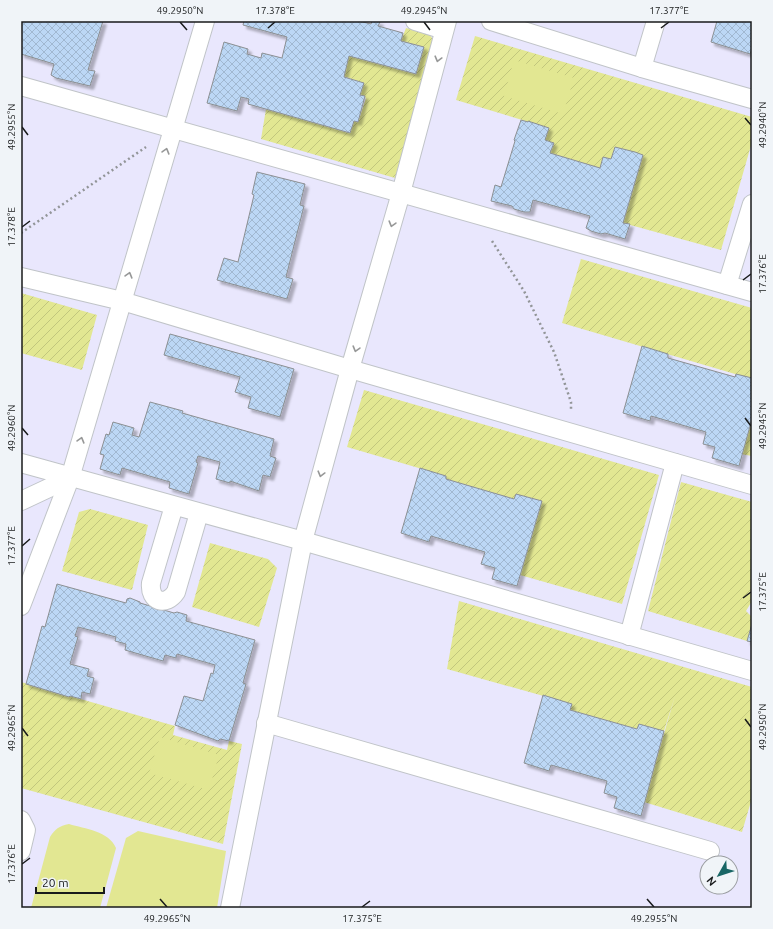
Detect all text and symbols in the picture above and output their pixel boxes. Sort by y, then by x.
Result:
text: 49.2950°N [157,5,203,16]
text: 17.378°E [255,5,295,16]
text: 49.2945°N [401,5,447,16]
text: 17.377°E [649,5,689,16]
one-way arrow [434,55,443,62]
text: 49.2940°N [757,102,768,148]
text: 49.2955°N [6,104,17,150]
one-way arrow [161,147,170,154]
text: 17.378°E [6,207,17,247]
one-way arrow [388,221,397,228]
text: 17.376°E [757,254,768,294]
one-way arrow [124,272,133,279]
one-way arrow [352,345,361,352]
text: 49.2945°N [757,403,768,449]
text: 49.2960°N [6,405,17,451]
one-way arrow [76,437,85,444]
one-way arrow [317,471,326,478]
text: 17.377°E [6,526,17,566]
text: 17.375°E [757,572,768,612]
text: 49.2950°N [757,704,768,750]
text: 49.2965°N [6,705,17,751]
text: 17.376°E [6,844,17,884]
north arrow [699,855,739,895]
scale bar [36,869,104,895]
text: N [704,874,718,888]
text: 20 m [42,876,69,889]
text: 49.2965°N [144,913,190,924]
text: 17.375°E [342,913,382,924]
text: 49.2955°N [631,913,677,924]

